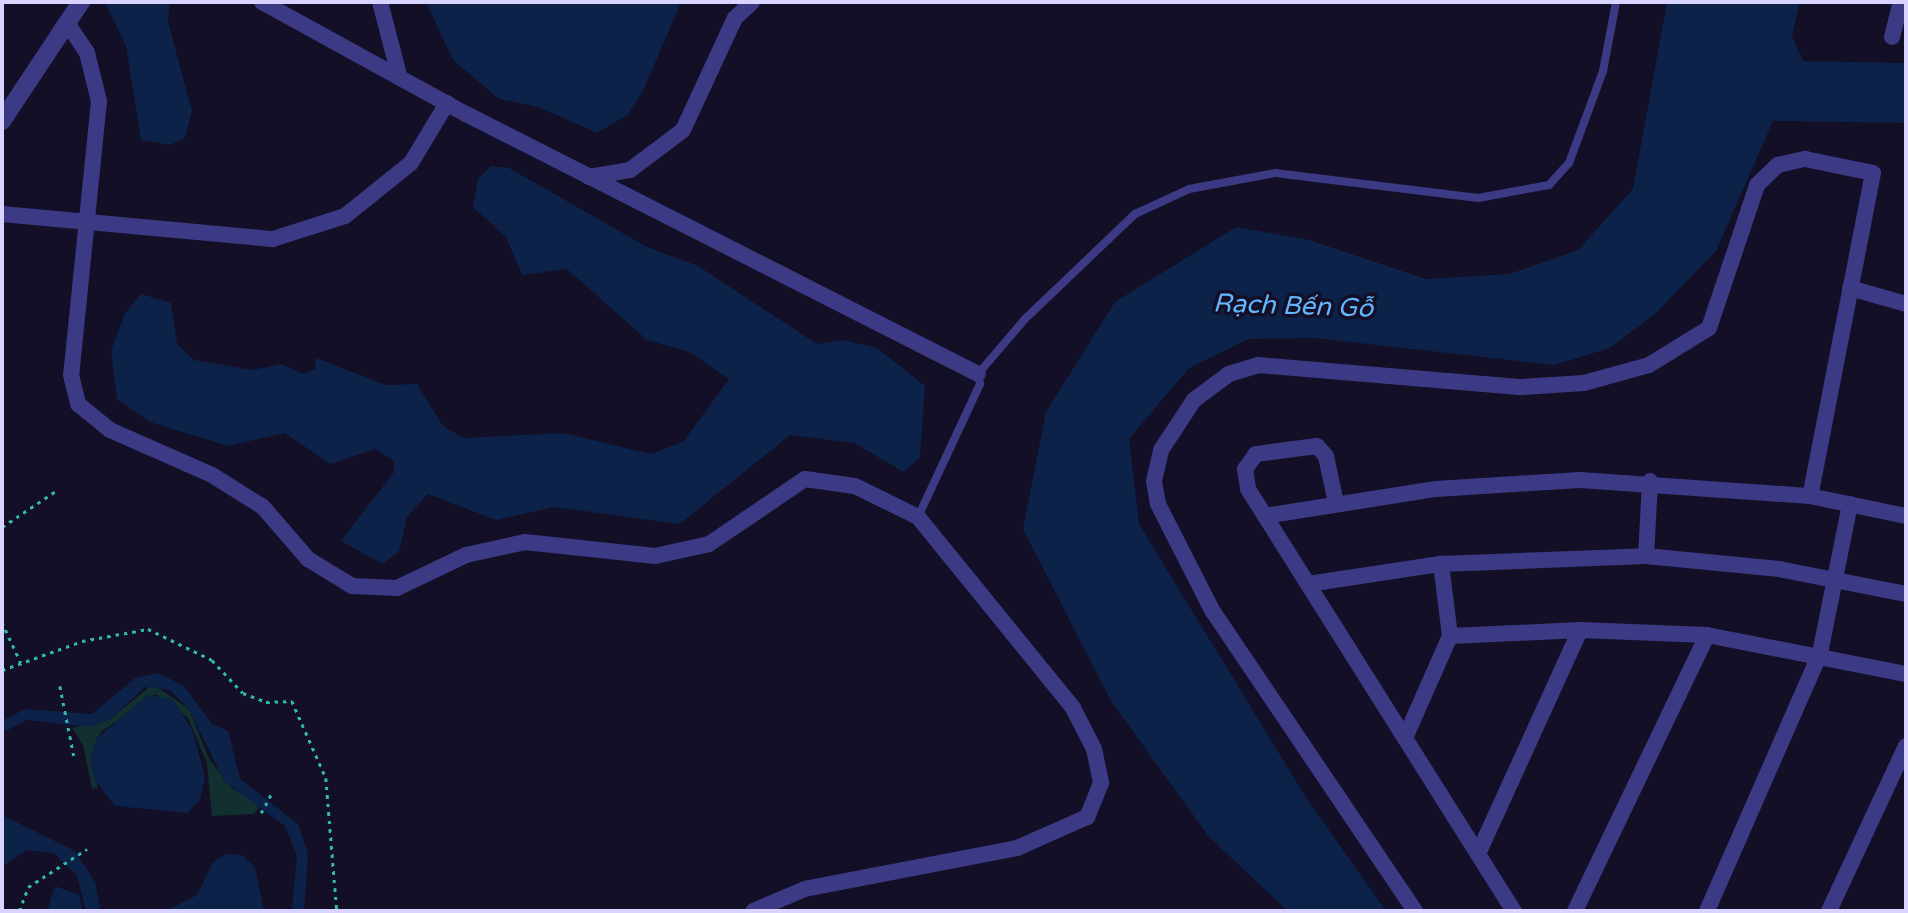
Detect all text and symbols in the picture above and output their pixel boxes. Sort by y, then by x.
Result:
water label: Rạch Bến Gỗ [1212,288,1374,324]

